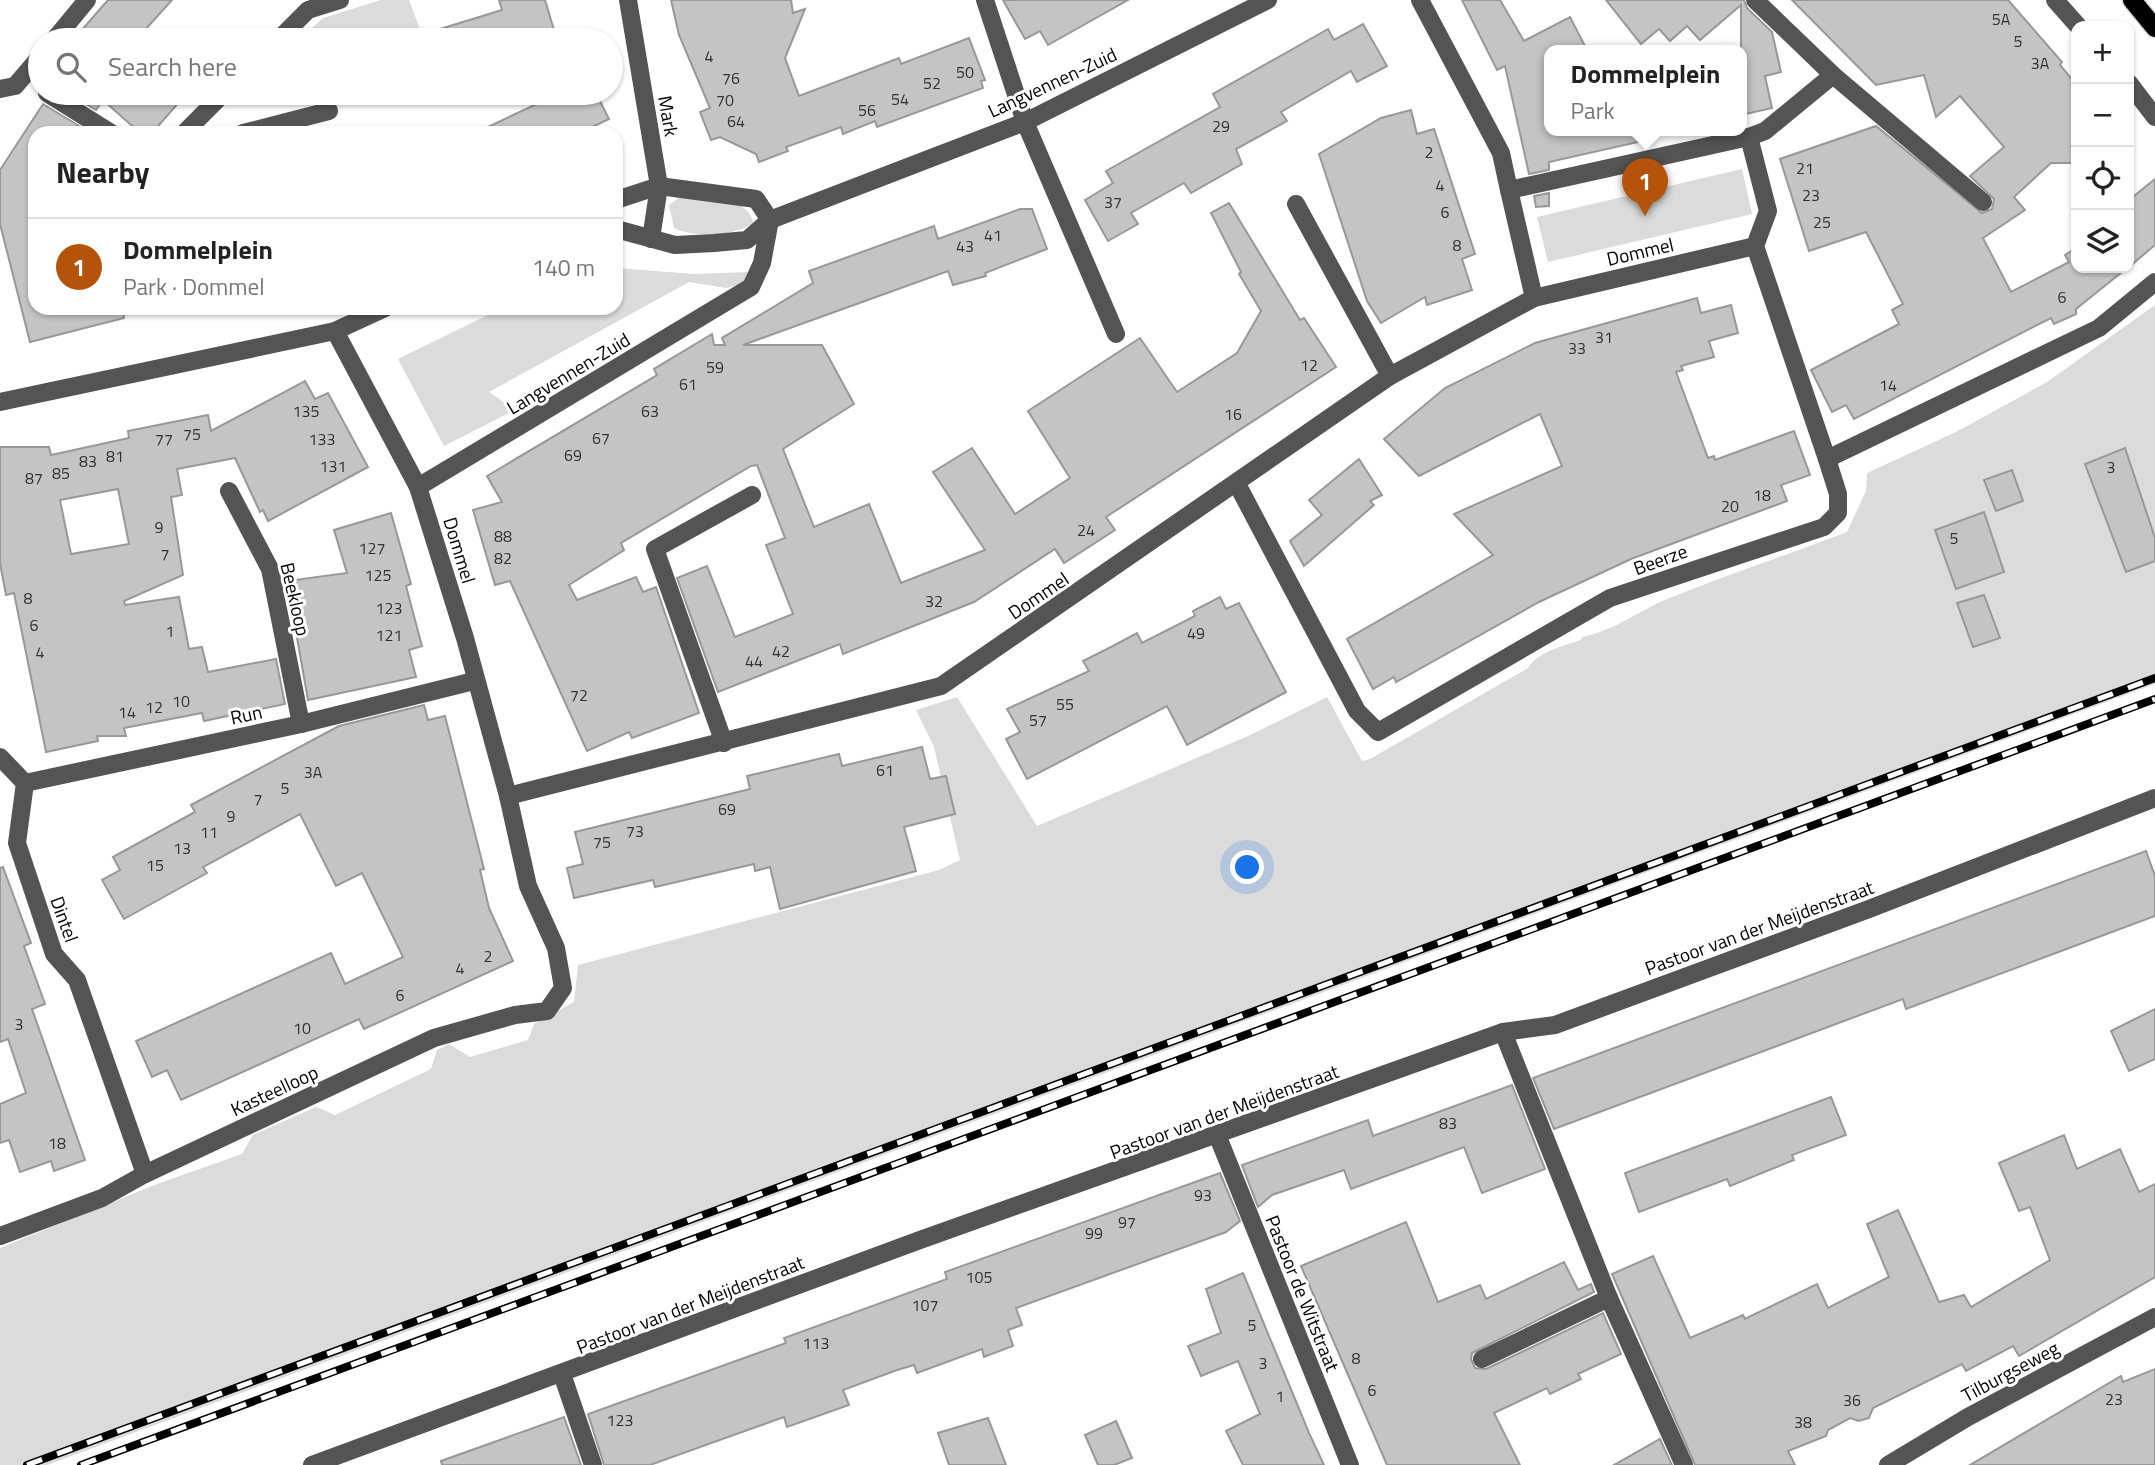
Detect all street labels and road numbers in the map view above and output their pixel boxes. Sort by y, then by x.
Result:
street label: Langvennen-Zuid [983,39,1121,125]
street label: Mark [651,93,687,139]
street label: Dommel [1604,229,1676,273]
street label: Langvennen-Zuid [501,325,635,421]
street label: Dommel [436,513,484,587]
street label: Beerze [1629,536,1691,582]
street label: Beekloop [273,559,319,639]
street label: Dommel [1002,564,1074,626]
street label: Run [227,696,265,732]
street label: Pastoor van der Meijdenstraat [1640,872,1878,982]
street label: Dintel [43,892,87,946]
street label: Pastoor van der Meijdenstraat [1105,1056,1343,1166]
street label: Kasteelloop [225,1057,323,1123]
street label: Pastoor de Witstraat [1258,1210,1348,1376]
street label: Pastoor van der Meijdenstraat [572,1247,808,1361]
street label: Tilburgseweg [1956,1333,2064,1409]

